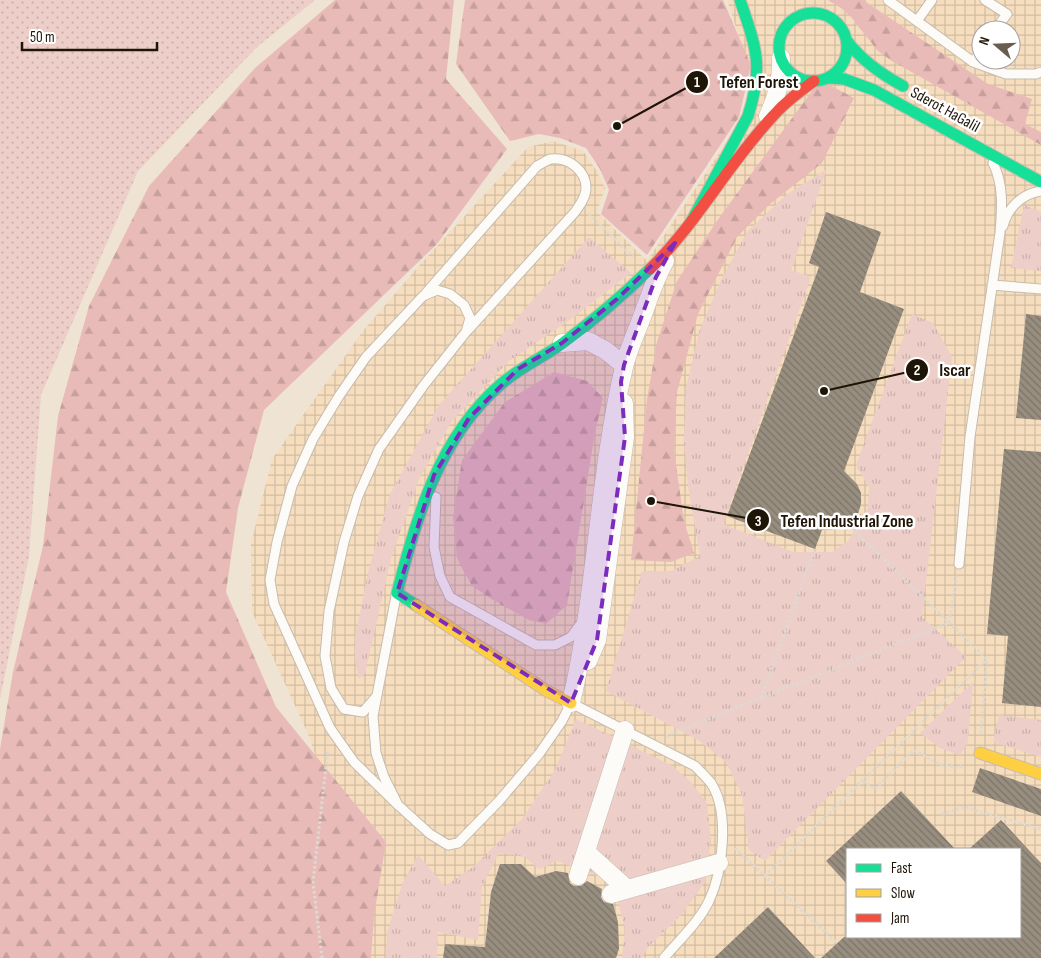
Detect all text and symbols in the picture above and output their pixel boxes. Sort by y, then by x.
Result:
scale bar [22,20,158,52]
north arrow [971,20,1021,70]
text: 50 m [30,28,55,47]
text: N [975,35,993,47]
callout: Tefen Forest [685,65,809,98]
text: Tefen Forest [719,72,799,93]
text: 1 [694,73,700,92]
street label: Sderot HaGalil [907,83,983,137]
callout: Iscar [905,353,981,386]
text: Iscar [939,360,971,381]
text: 2 [914,361,920,380]
callout: Tefen Industrial Zone [746,504,924,537]
text: Tefen Industrial Zone [780,511,914,532]
text: 3 [755,512,762,531]
legend [846,848,1021,938]
text: Fast [891,859,913,878]
text: Slow [891,884,915,903]
text: Jam [890,909,909,928]

